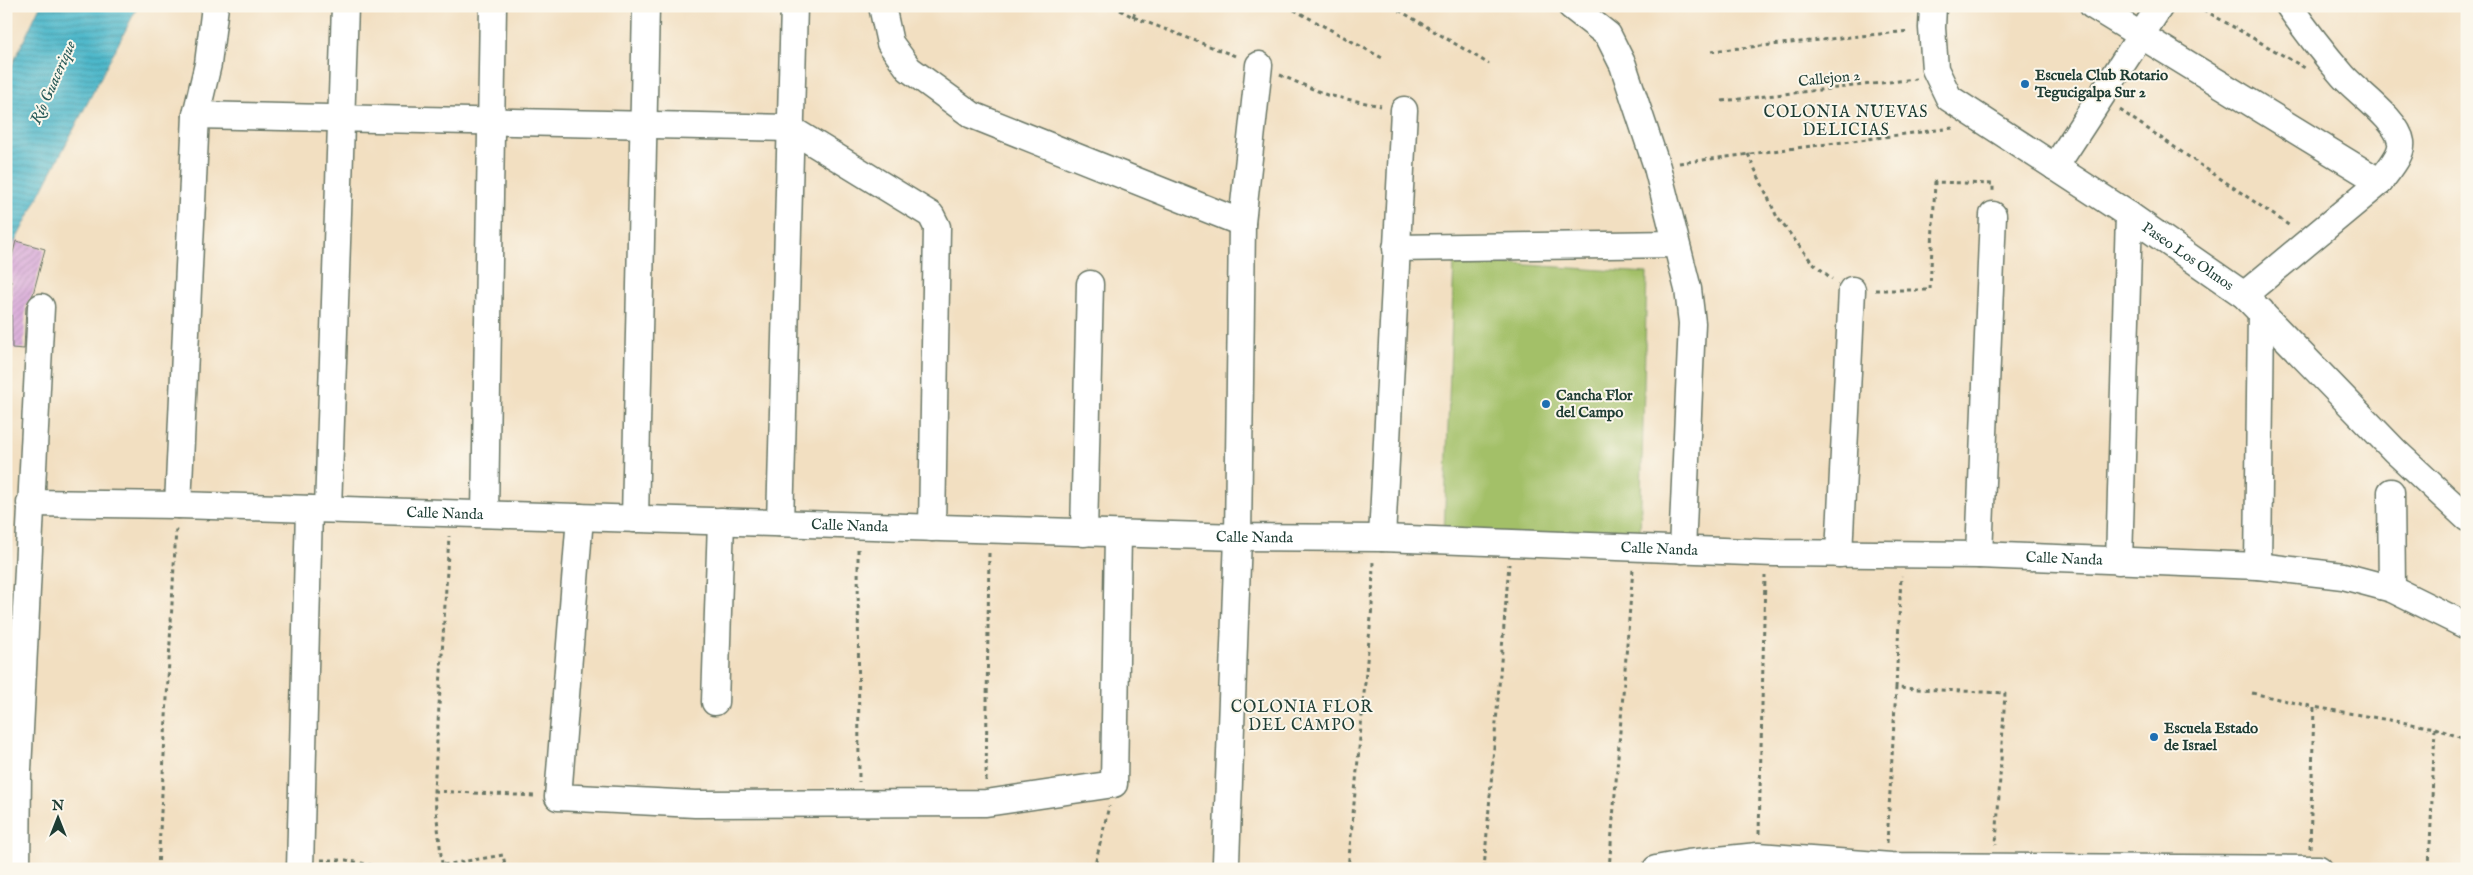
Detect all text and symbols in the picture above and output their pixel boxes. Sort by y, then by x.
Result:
water label: Río Guacerique [27,37,81,128]
street label: Callejon 2 [1797,66,1861,91]
place label: Escuela Club Rotario Tegucigalpa Sur 2 [2034,66,2168,102]
marker: Escuela Club Rotario Tegucigalpa Sur 2 [2019,78,2031,90]
district label: COLONIA NUEVAS DELICIAS [1763,103,1929,141]
street label: Paseo Los Olmos [2138,218,2237,295]
place label: Cancha Flor del Campo [1556,386,1633,422]
marker: Cancha Flor del Campo [1540,398,1552,410]
street label: Calle Nanda [406,503,484,524]
street label: Calle Nanda [811,515,889,536]
street label: Calle Nanda [1216,527,1294,547]
street label: Calle Nanda [1620,538,1699,560]
street label: Calle Nanda [2025,548,2104,570]
district label: COLONIA FLOR DEL CAMPO [1231,698,1373,736]
place label: Escuela Estado de Israel [2164,719,2258,755]
marker: Escuela Estado de Israel [2148,731,2160,743]
north arrow [32,792,82,842]
text: N [51,797,64,815]

